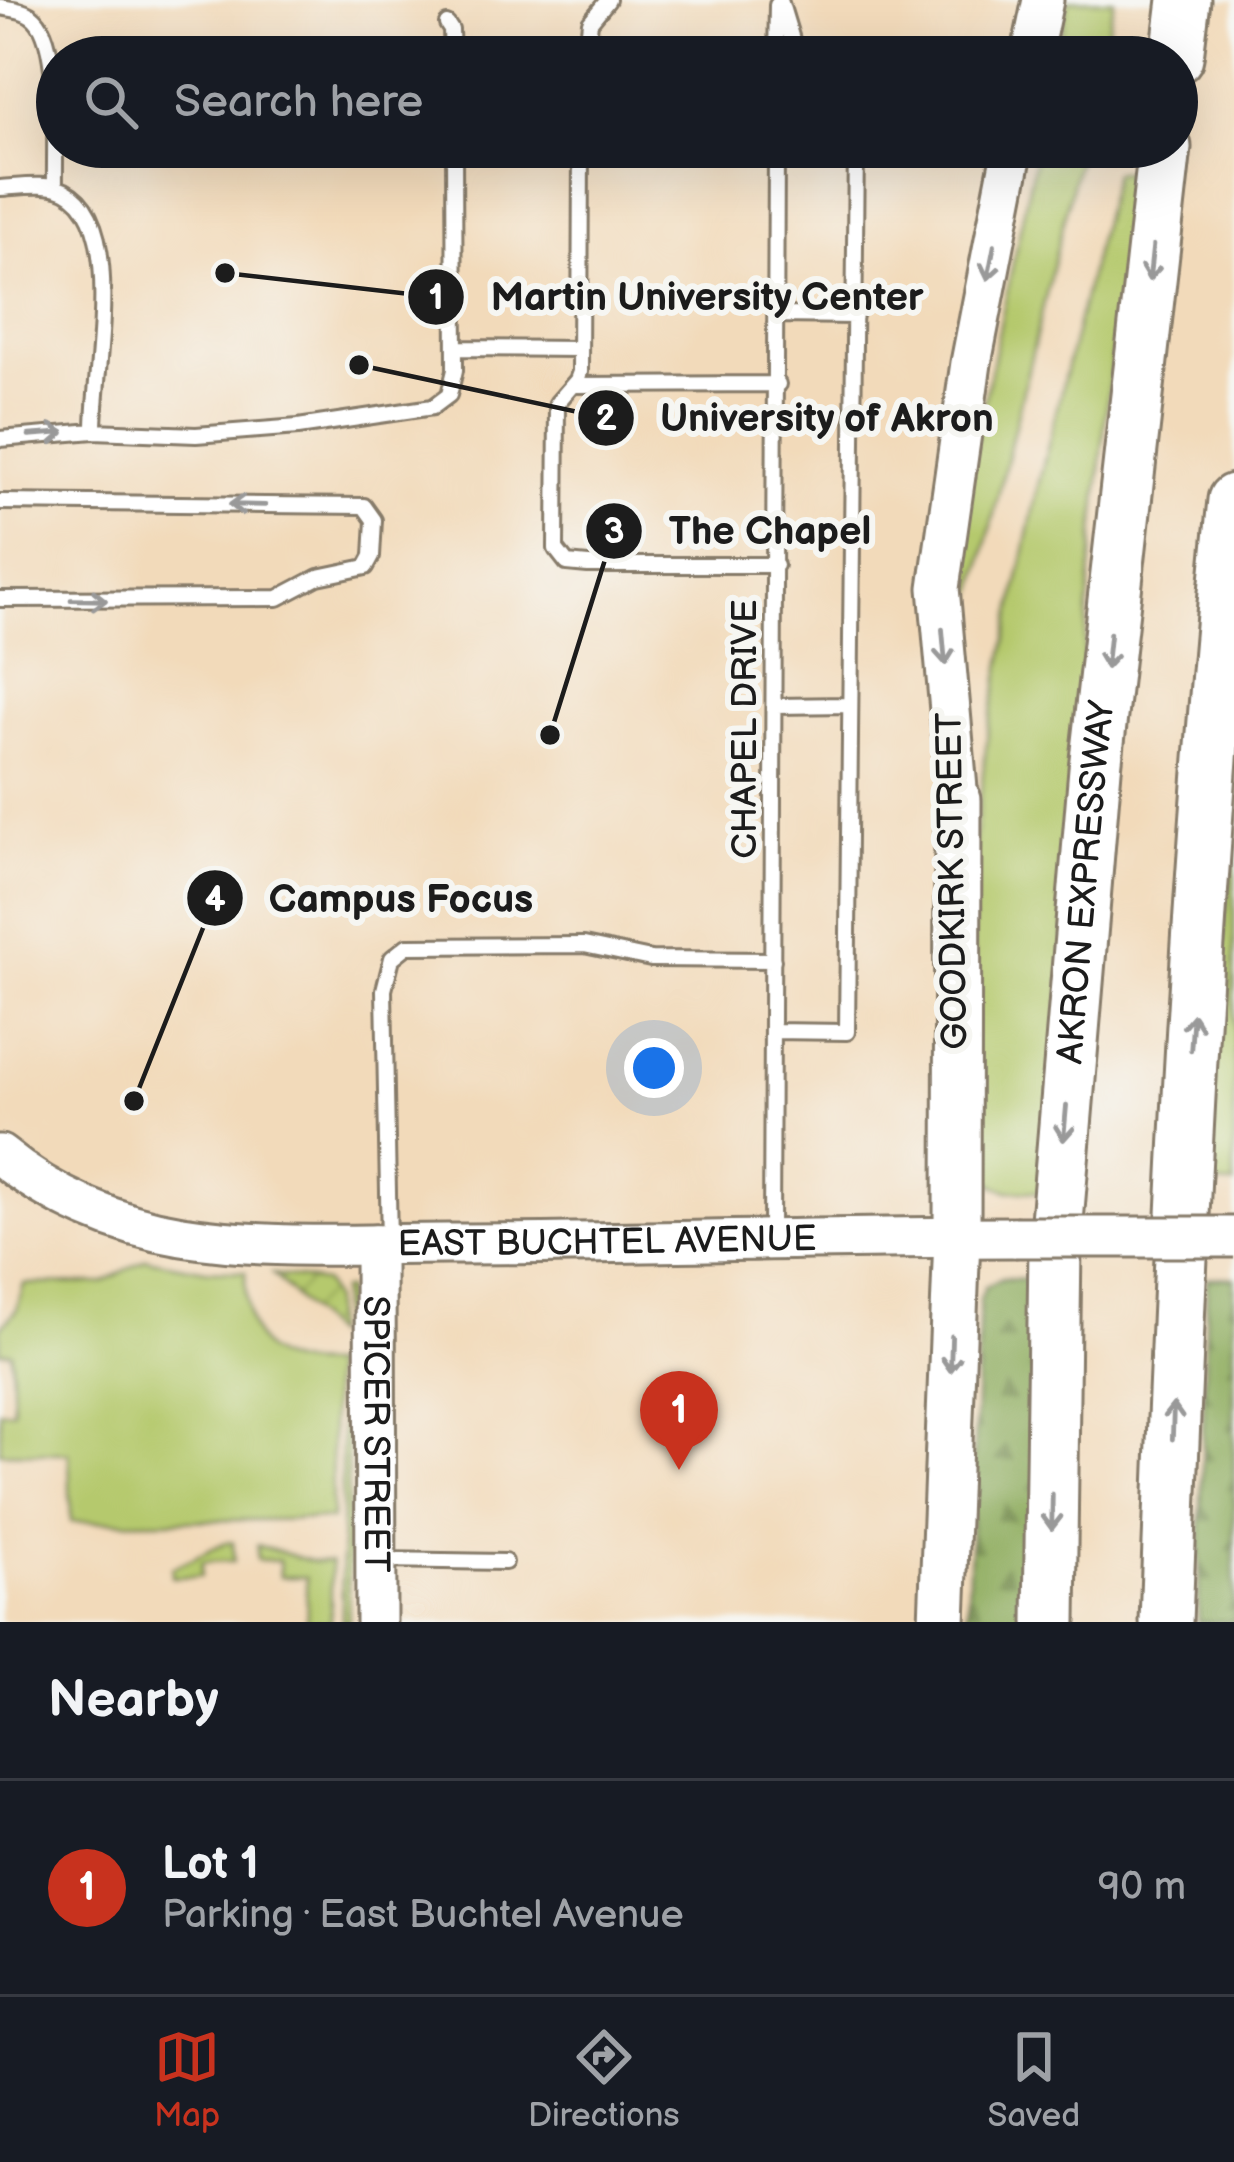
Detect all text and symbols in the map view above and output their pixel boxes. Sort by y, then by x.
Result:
search box [36,36,1198,168]
icon: search [78,69,144,135]
text: Search here [174,75,423,130]
one-way arrow [979,241,1001,280]
one-way arrow [1140,243,1162,282]
callout: Martin University Center [406,259,948,334]
text: Martin University Center [490,275,924,322]
text: 1 [428,277,444,320]
callout: University of Akron [576,380,1018,455]
text: University of Akron [660,396,994,443]
text: 2 [595,398,617,441]
one-way arrow [27,423,66,446]
callout: The Chapel [584,493,895,568]
one-way arrow [228,494,267,516]
text: The Chapel [669,509,871,556]
text: 3 [603,511,625,554]
one-way arrow [69,589,108,611]
street label: CHAPEL DRIVE [724,599,767,859]
one-way arrow [933,627,956,666]
one-way arrow [1097,631,1119,670]
street label: AKRON EXPRESSWAY [1049,698,1124,1066]
street label: GOODKIRK STREET [929,712,977,1050]
callout: Campus Focus [185,861,558,936]
text: Campus Focus [269,877,533,924]
text: 4 [204,879,226,922]
one-way arrow [1180,1013,1203,1052]
your location [624,1038,684,1098]
one-way arrow [1054,1103,1077,1142]
street label: EAST BUCHTEL AVENUE [397,1217,817,1266]
street label: SPICER STREET [354,1295,397,1573]
one-way arrow [939,1334,962,1373]
pin: 1 [640,1371,718,1470]
one-way arrow [1162,1402,1185,1441]
one-way arrow [1040,1492,1063,1531]
text: Nearby [48,1670,219,1731]
text: Lot 1 [162,1837,259,1892]
text: 1 [79,1864,95,1911]
text: 90 m [1098,1864,1186,1911]
text: Parking · East Buchtel Avenue [162,1892,684,1939]
tab: Map [154,2024,220,2136]
tab: Directions [528,2024,680,2136]
tab: Saved [987,2024,1080,2136]

